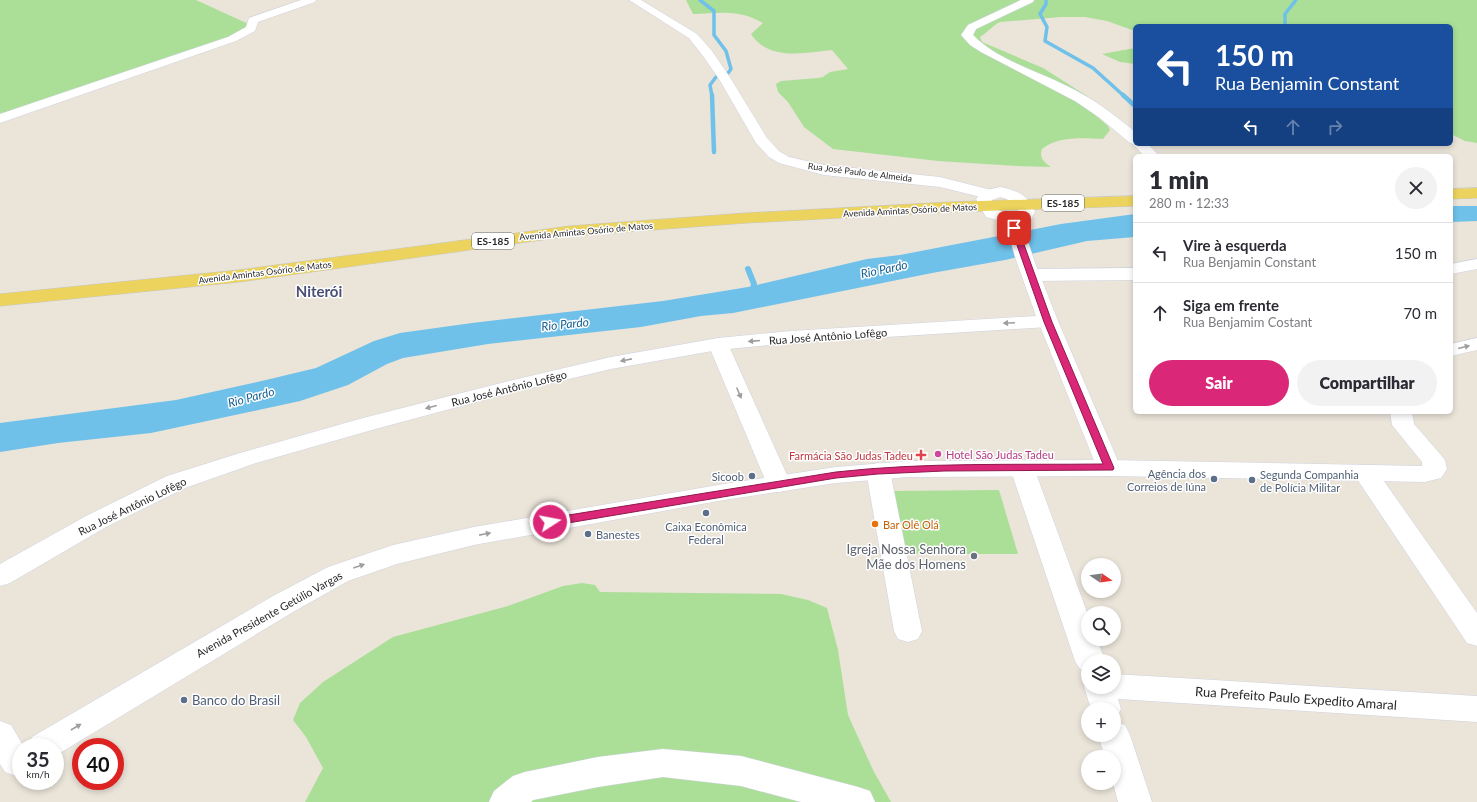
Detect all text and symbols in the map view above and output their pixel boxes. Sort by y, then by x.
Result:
text: 150 m [1215,38,1294,72]
icon: left [1149,40,1201,92]
text: Rua Benjamin Constant [1215,72,1399,94]
icon: left [1240,116,1262,138]
icon: ahead [1282,116,1304,138]
icon: right [1324,116,1346,138]
street label: Rua José Paulo de Almeida [807,160,913,184]
text: 1 min [1149,165,1209,194]
button: close [1395,167,1437,209]
road number: ES-185 [1042,195,1084,211]
text: 280 m · 12:33 [1149,195,1229,211]
street label: Avenida Amintas Osório de Matos [843,201,977,219]
pin [997,211,1031,245]
icon: arrive [1003,217,1025,239]
street label: Avenida Amintas Osório de Matos [519,220,653,242]
road number: ES-185 [472,233,514,249]
text: Vire à esquerda [1183,236,1287,254]
icon: left [1149,242,1171,264]
text: 150 m [1395,244,1437,262]
text: Rua Benjamin Constant [1183,254,1316,270]
water label: Rio Pardo [859,257,909,281]
street label: Avenida Amintas Osório de Matos [198,258,332,286]
district label: Niterói [296,282,342,300]
text: Siga em frente [1183,296,1279,314]
icon: ahead [1149,302,1171,324]
text: 70 m [1403,304,1437,322]
water label: Rio Pardo [541,314,589,334]
text: Rua Benjamim Costant [1183,314,1312,330]
one-way arrow [1002,320,1015,326]
street label: Rua José Antônio Lofêgo [768,325,888,347]
one-way arrow [748,338,760,344]
one-way arrow [1458,344,1470,350]
one-way arrow [619,358,632,364]
button: Sair [1149,360,1289,406]
button: Compartilhar [1297,360,1437,406]
street label: Rua José Antônio Lofêgo [450,367,568,409]
water label: Rio Pardo [226,384,276,410]
one-way arrow [736,387,742,398]
one-way arrow [425,404,437,410]
place label: Hotel São Judas Tadeu [946,448,1054,461]
place label: Farmácia São Judas Tadeu [789,449,913,462]
marker: Hotel São Judas Tadeu [933,449,943,459]
marker: Farmácia São Judas Tadeu [916,450,926,460]
place label: Agência dos Correios de Iúna [1127,467,1206,493]
place label: Segunda Companhia de Polícia Militar [1260,468,1359,494]
place label: Sicoob [712,470,744,483]
marker: Sicoob [747,471,757,481]
street label: Rua José Antônio Lofêgo [76,474,188,538]
marker: Agência dos Correios de Iúna [1209,474,1219,484]
marker: Segunda Companhia de Polícia Militar [1247,475,1257,485]
position arrow [529,501,571,543]
marker: Caixa Econômica Federal [701,508,711,518]
place label: Bar Olê Olá [883,518,939,531]
marker: Bar Olê Olá [870,519,880,529]
place label: Caixa Econômica Federal [665,520,747,546]
place label: Banestes [596,528,640,541]
marker: Banestes [583,529,593,539]
one-way arrow [479,531,491,537]
place label: Igreja Nossa Senhora Mãe dos Homens [847,541,966,572]
marker: Igreja Nossa Senhora Mãe dos Homens [969,551,979,561]
north arrow [1081,558,1121,598]
map controls [1081,558,1121,790]
one-way arrow [353,563,365,569]
street label: Avenida Presidente Getúlio Vargas [194,568,345,660]
button: search [1081,606,1121,646]
button: layers [1081,654,1121,694]
street label: Rua Prefeito Paulo Expedito Amaral [1195,683,1397,713]
place label: Banco do Brasil [192,692,280,708]
marker: Banco do Brasil [179,695,189,705]
button: + [1081,702,1121,742]
one-way arrow [70,724,82,731]
speed limit sign: 40 [72,738,124,790]
text: 35 [26,747,50,771]
button: − [1081,750,1121,790]
text: km/h [26,768,50,780]

